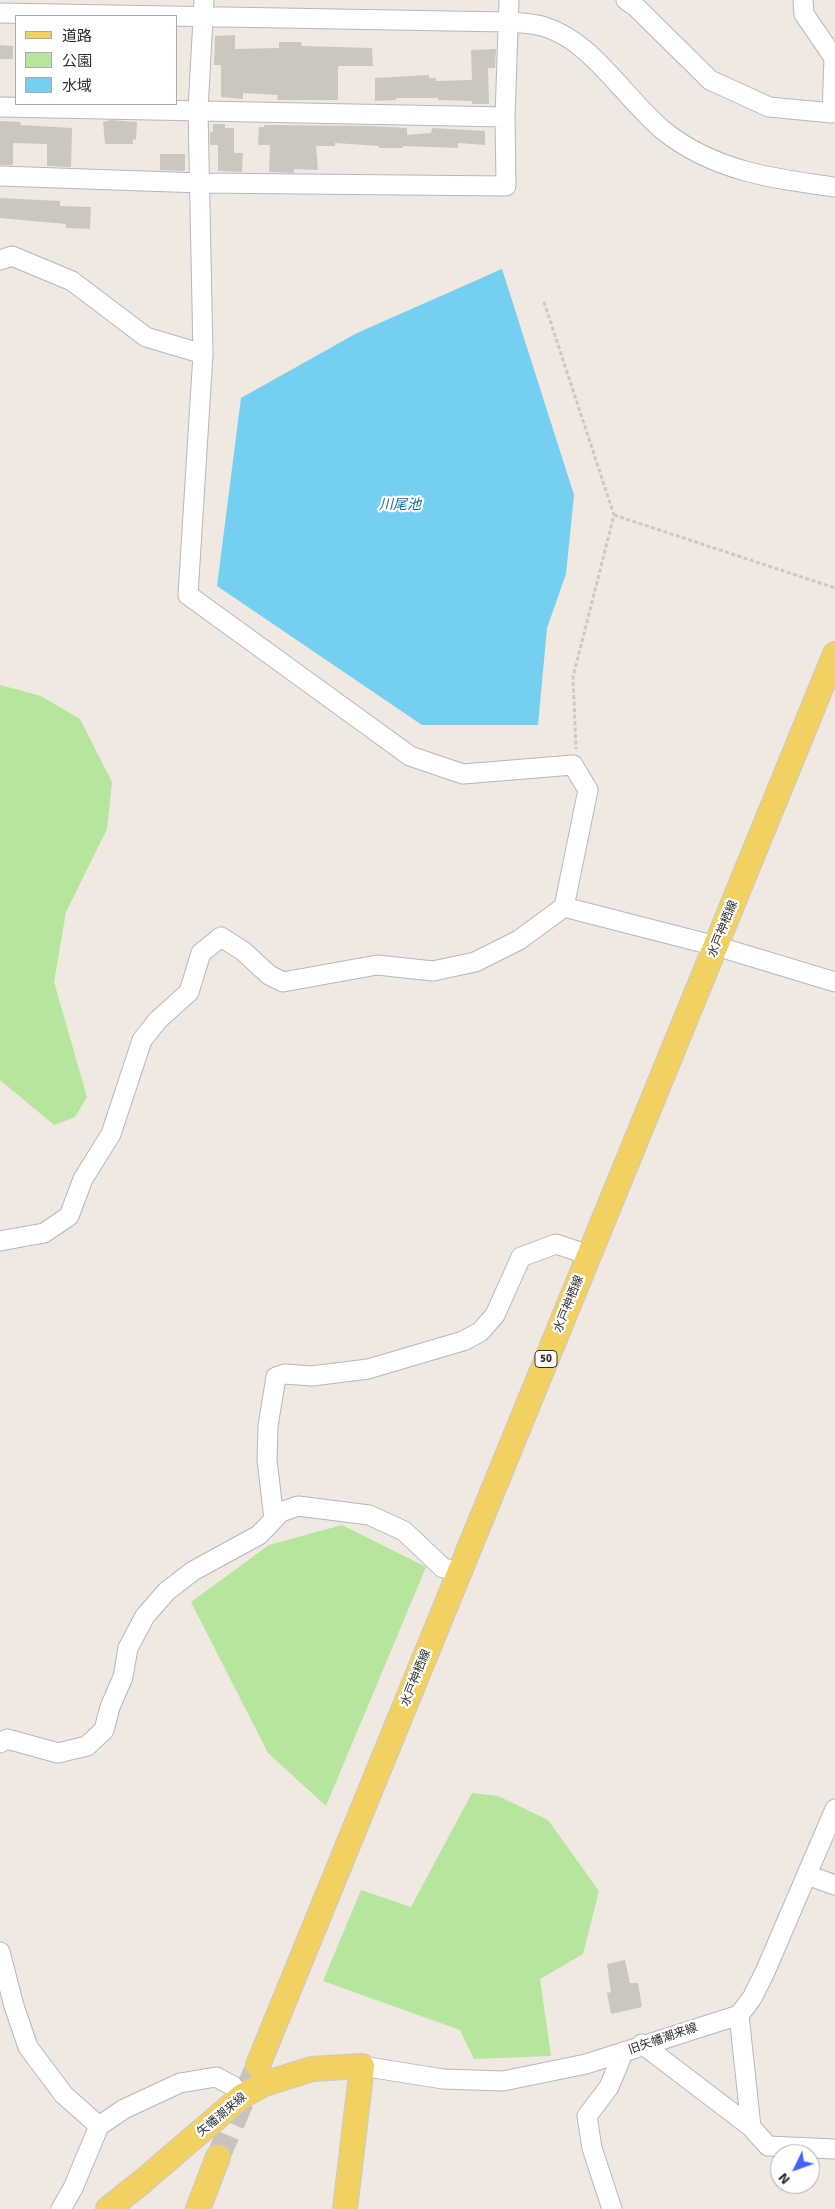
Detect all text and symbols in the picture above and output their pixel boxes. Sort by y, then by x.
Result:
legend [15,15,178,105]
text: 道路 [62,27,92,45]
text: 公園 [62,52,92,70]
text: 水域 [62,77,92,95]
water label: 川尾池 [379,497,421,513]
street label: 水戸神栖線 [705,898,741,960]
street label: 水戸神栖線 [551,1273,587,1335]
road number: 50 [535,1350,557,1368]
street label: 水戸神栖線 [398,1647,434,1709]
street label: 旧矢幡潮来線 [627,2020,699,2058]
street label: 矢幡潮来線 [194,2090,250,2140]
north arrow [770,2144,820,2194]
text: N [775,2169,794,2188]

